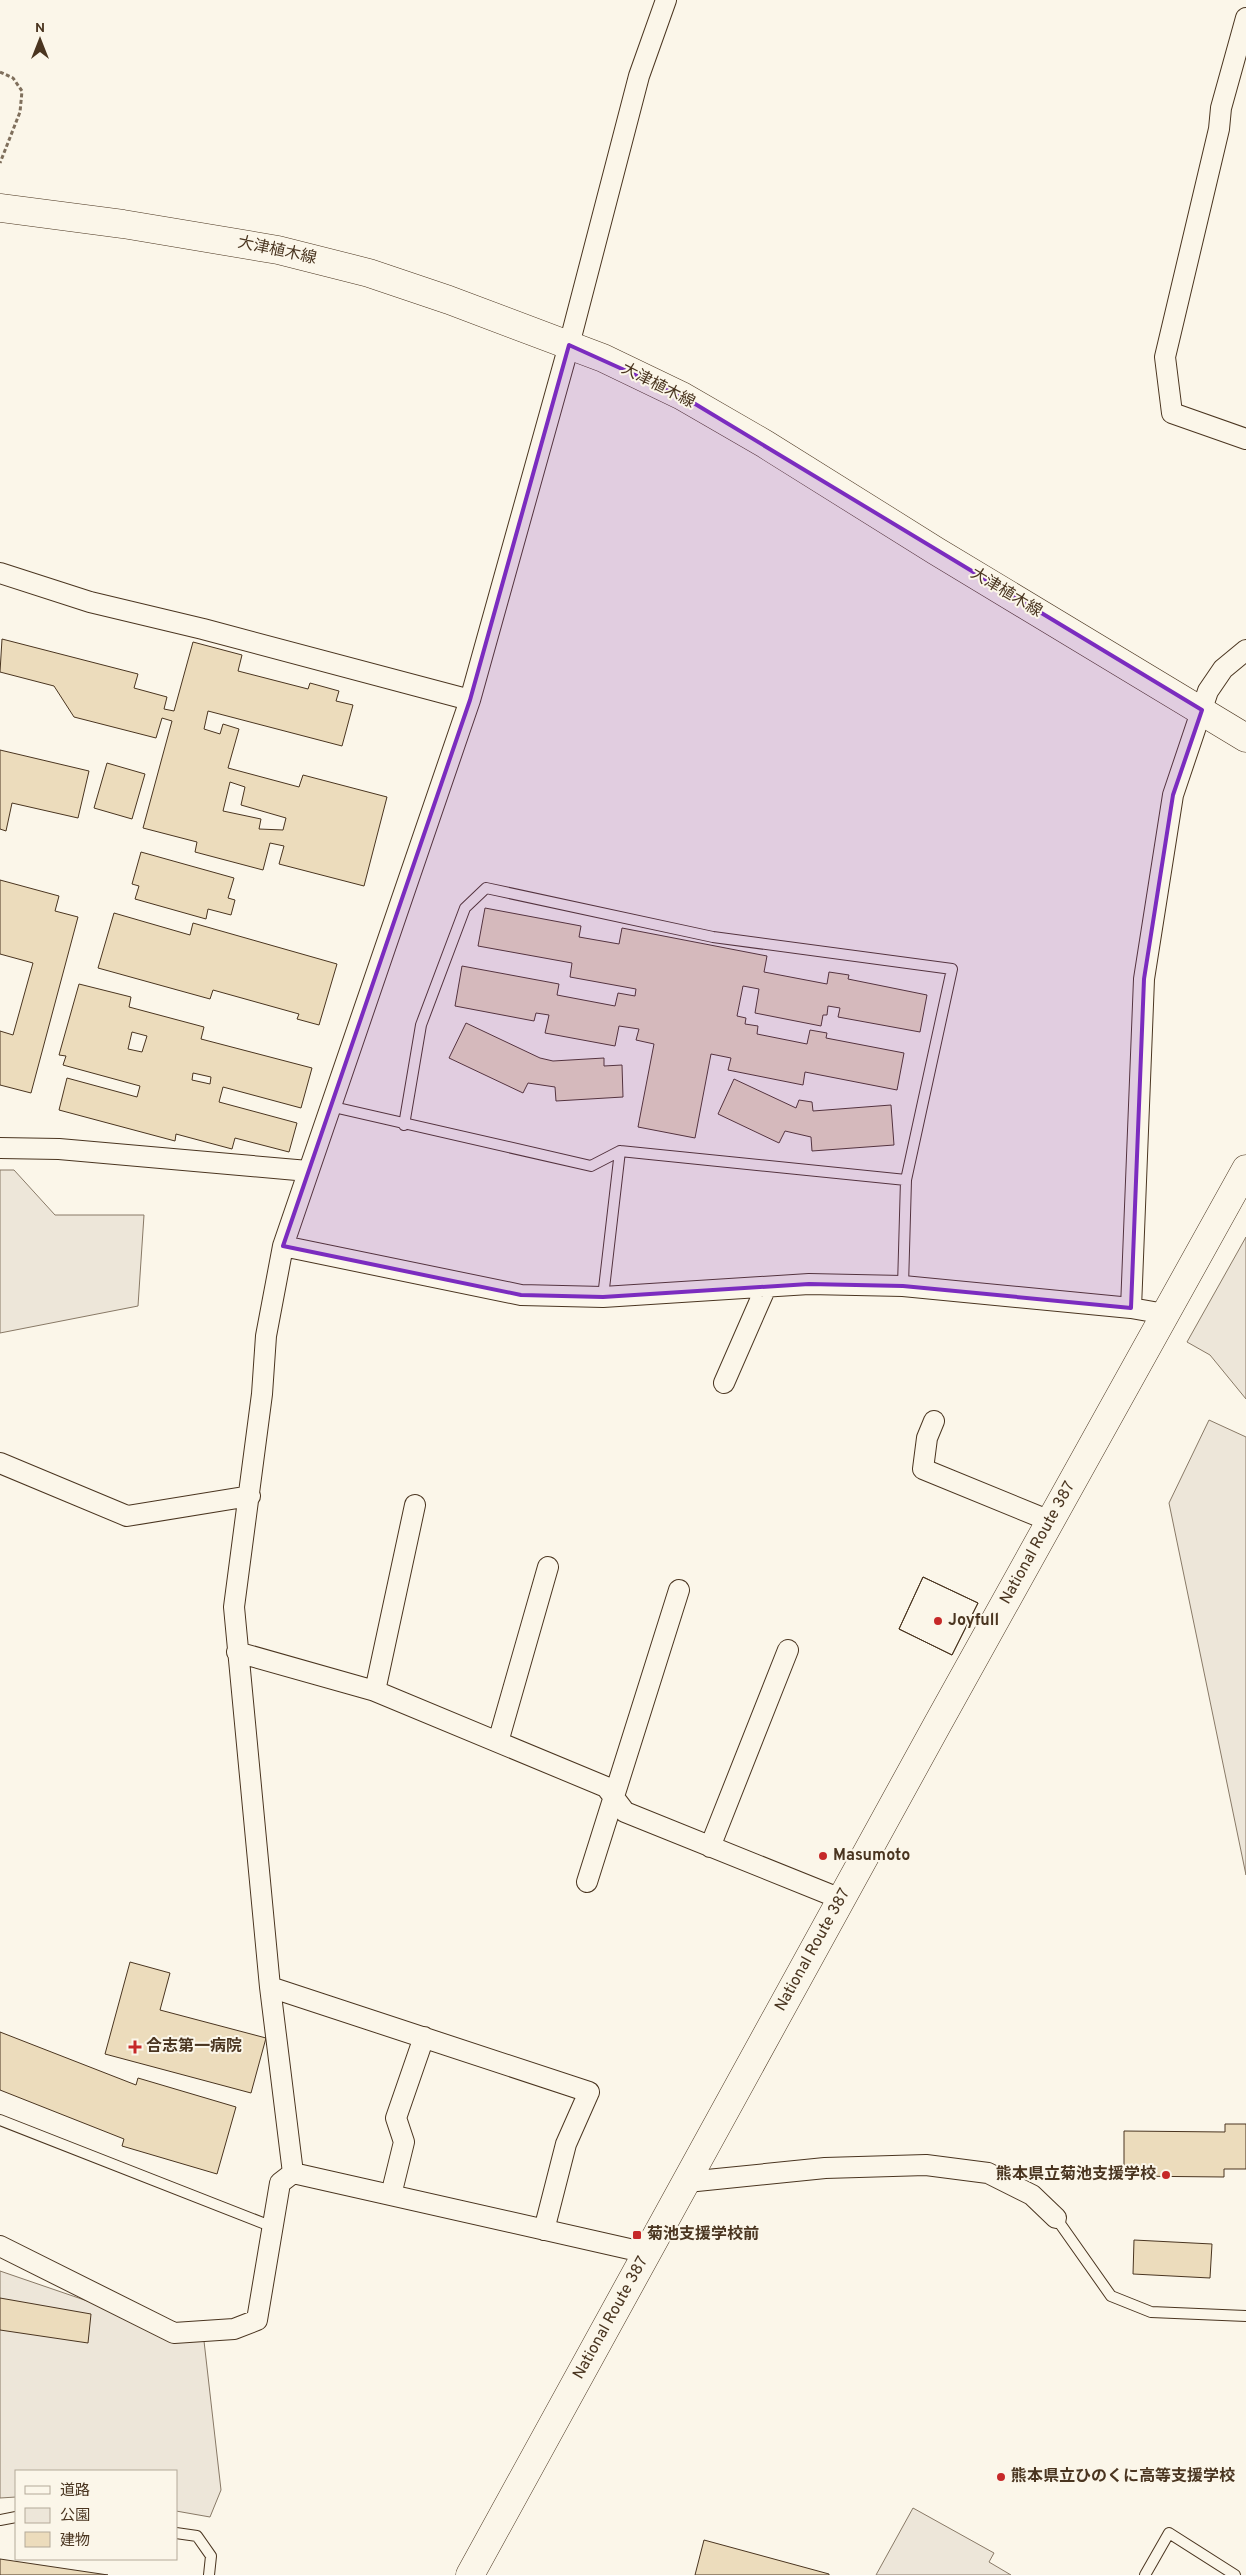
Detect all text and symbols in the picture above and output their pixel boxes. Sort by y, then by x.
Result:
north arrow [15,15,65,65]
text: N [35,20,45,37]
street label: 大津植木線 [236,233,318,269]
street label: 大津植木線 [618,359,698,413]
street label: 大津植木線 [967,564,1045,622]
street label: National Route 387 [996,1478,1080,1608]
place label: Joyfull [948,1611,999,1631]
marker: Joyfull [932,1615,944,1627]
place label: Masumoto [833,1846,910,1866]
marker: Masumoto [817,1850,829,1862]
street label: National Route 387 [771,1885,855,2015]
place label: 合志第一病院 [146,2037,242,2057]
marker: 合志第一病院 [128,2040,142,2054]
place label: 熊本県立菊池支援学校 [996,2164,1156,2185]
marker: 熊本県立菊池支援学校 [1160,2169,1172,2181]
place label: 菊池支援学校前 [647,2225,759,2245]
marker: 菊池支援学校前 [631,2229,643,2241]
street label: National Route 387 [569,2253,653,2383]
place label: 熊本県立ひのくに高等支援学校 [1011,2466,1235,2487]
legend [15,2470,178,2560]
marker: 熊本県立ひのくに高等支援学校 [995,2471,1007,2483]
text: 道路 [60,2482,90,2501]
text: 公園 [60,2507,90,2526]
text: 建物 [60,2532,90,2551]

